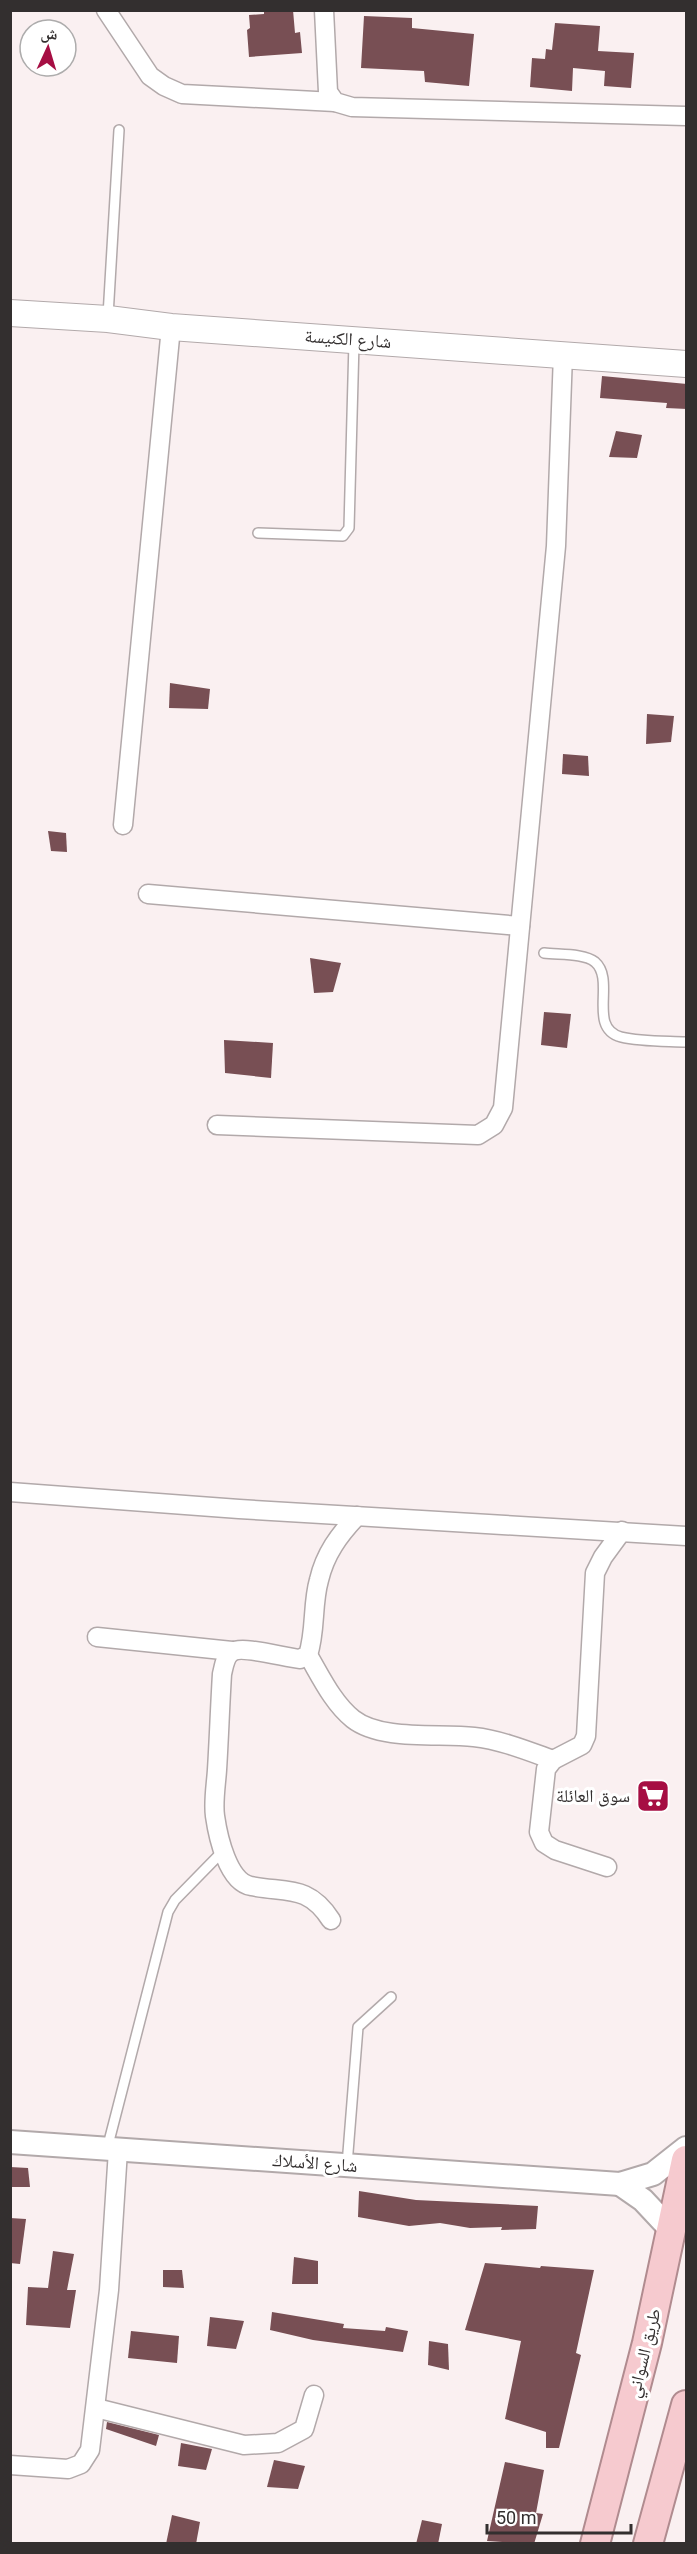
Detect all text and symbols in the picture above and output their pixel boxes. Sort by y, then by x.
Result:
north arrow [18,18,78,78]
text: ش [40,23,58,44]
street label: شارع الكنيسة [304,325,392,353]
supermarket icon: سوق العائلة [635,1778,671,1814]
place label: سوق العائلة [556,1785,630,1807]
street label: شارع الأسلاك [272,2149,358,2177]
street label: طريق السواني [622,2306,669,2401]
scale bar [487,2497,631,2535]
text: 50 m [496,2507,536,2528]

